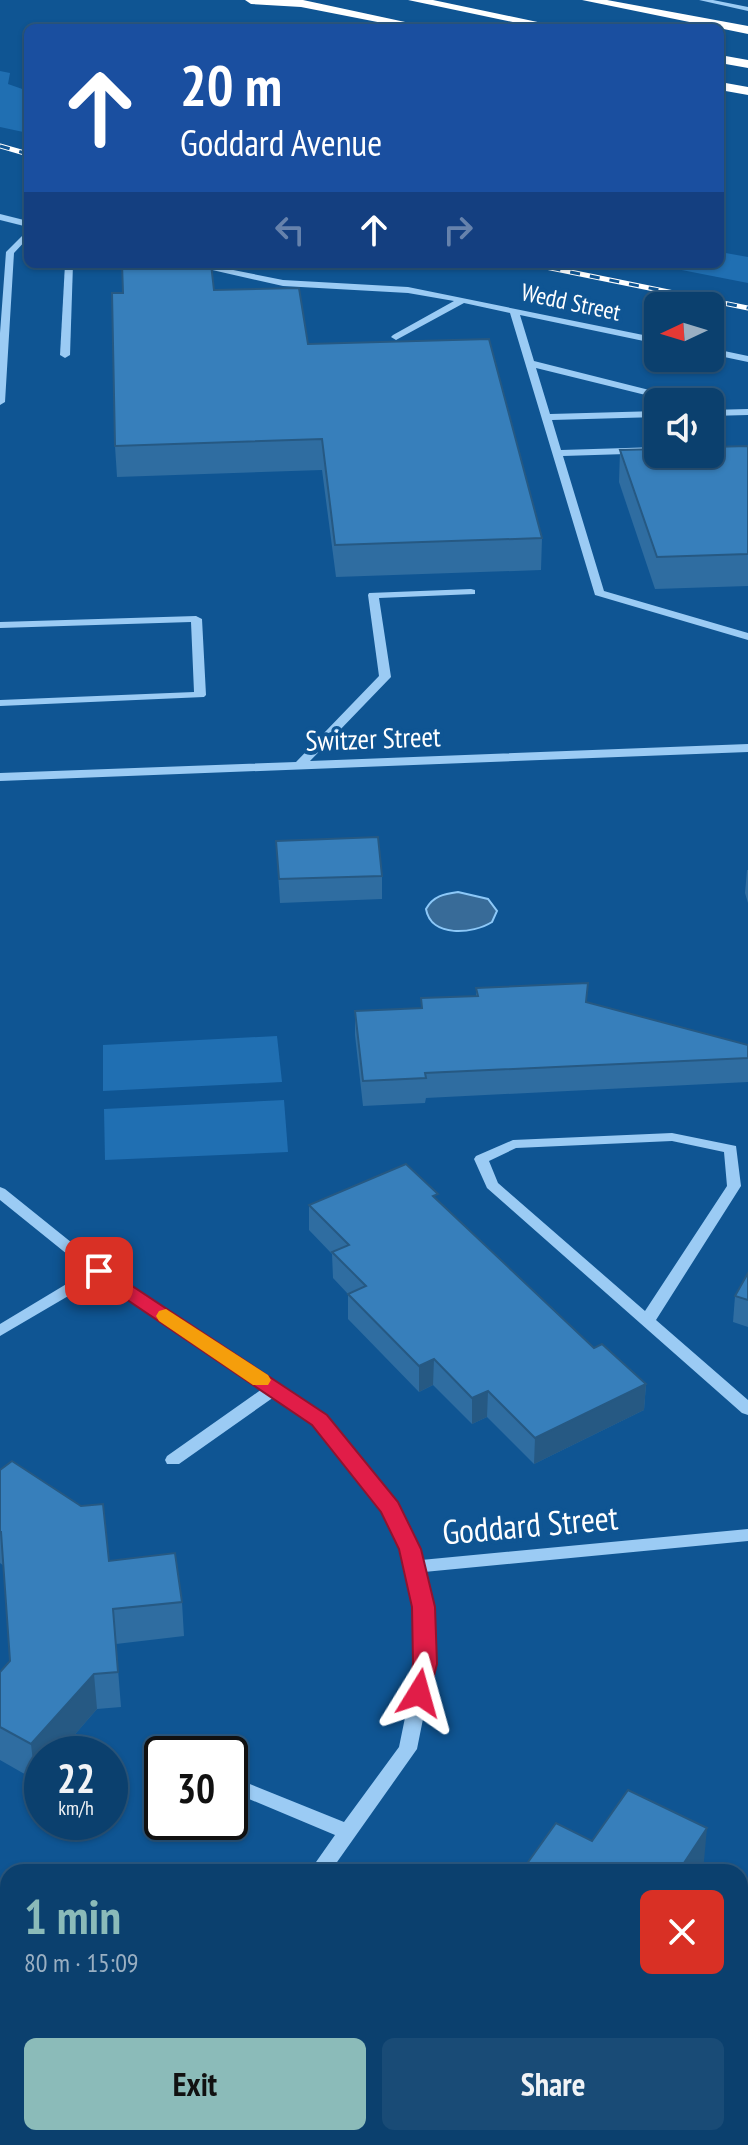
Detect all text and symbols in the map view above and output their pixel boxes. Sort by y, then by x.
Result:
text: 20 m [180,49,282,121]
icon: ahead [48,56,152,160]
text: Goddard Avenue [180,119,382,166]
icon: left [268,208,312,252]
icon: ahead [352,208,396,252]
icon: right [436,208,480,252]
street label: Wedd Street [519,276,624,328]
north arrow [644,292,724,372]
map controls [644,292,724,468]
button: sound [644,388,724,468]
street label: Switzer Street [305,717,441,759]
pin [65,1237,133,1305]
icon: arrive [77,1249,121,1293]
street label: Goddard Street [440,1494,620,1554]
position arrow [377,1651,461,1735]
speed limit sign: 30 [144,1736,248,1840]
text: 22 [57,1752,95,1804]
text: km/h [58,1795,94,1821]
text: 1 min [24,1885,121,1947]
button: close [640,1890,724,1974]
text: 80 m · 15:09 [24,1946,139,1979]
button: Exit [24,2038,366,2130]
button: Share [382,2038,724,2130]

